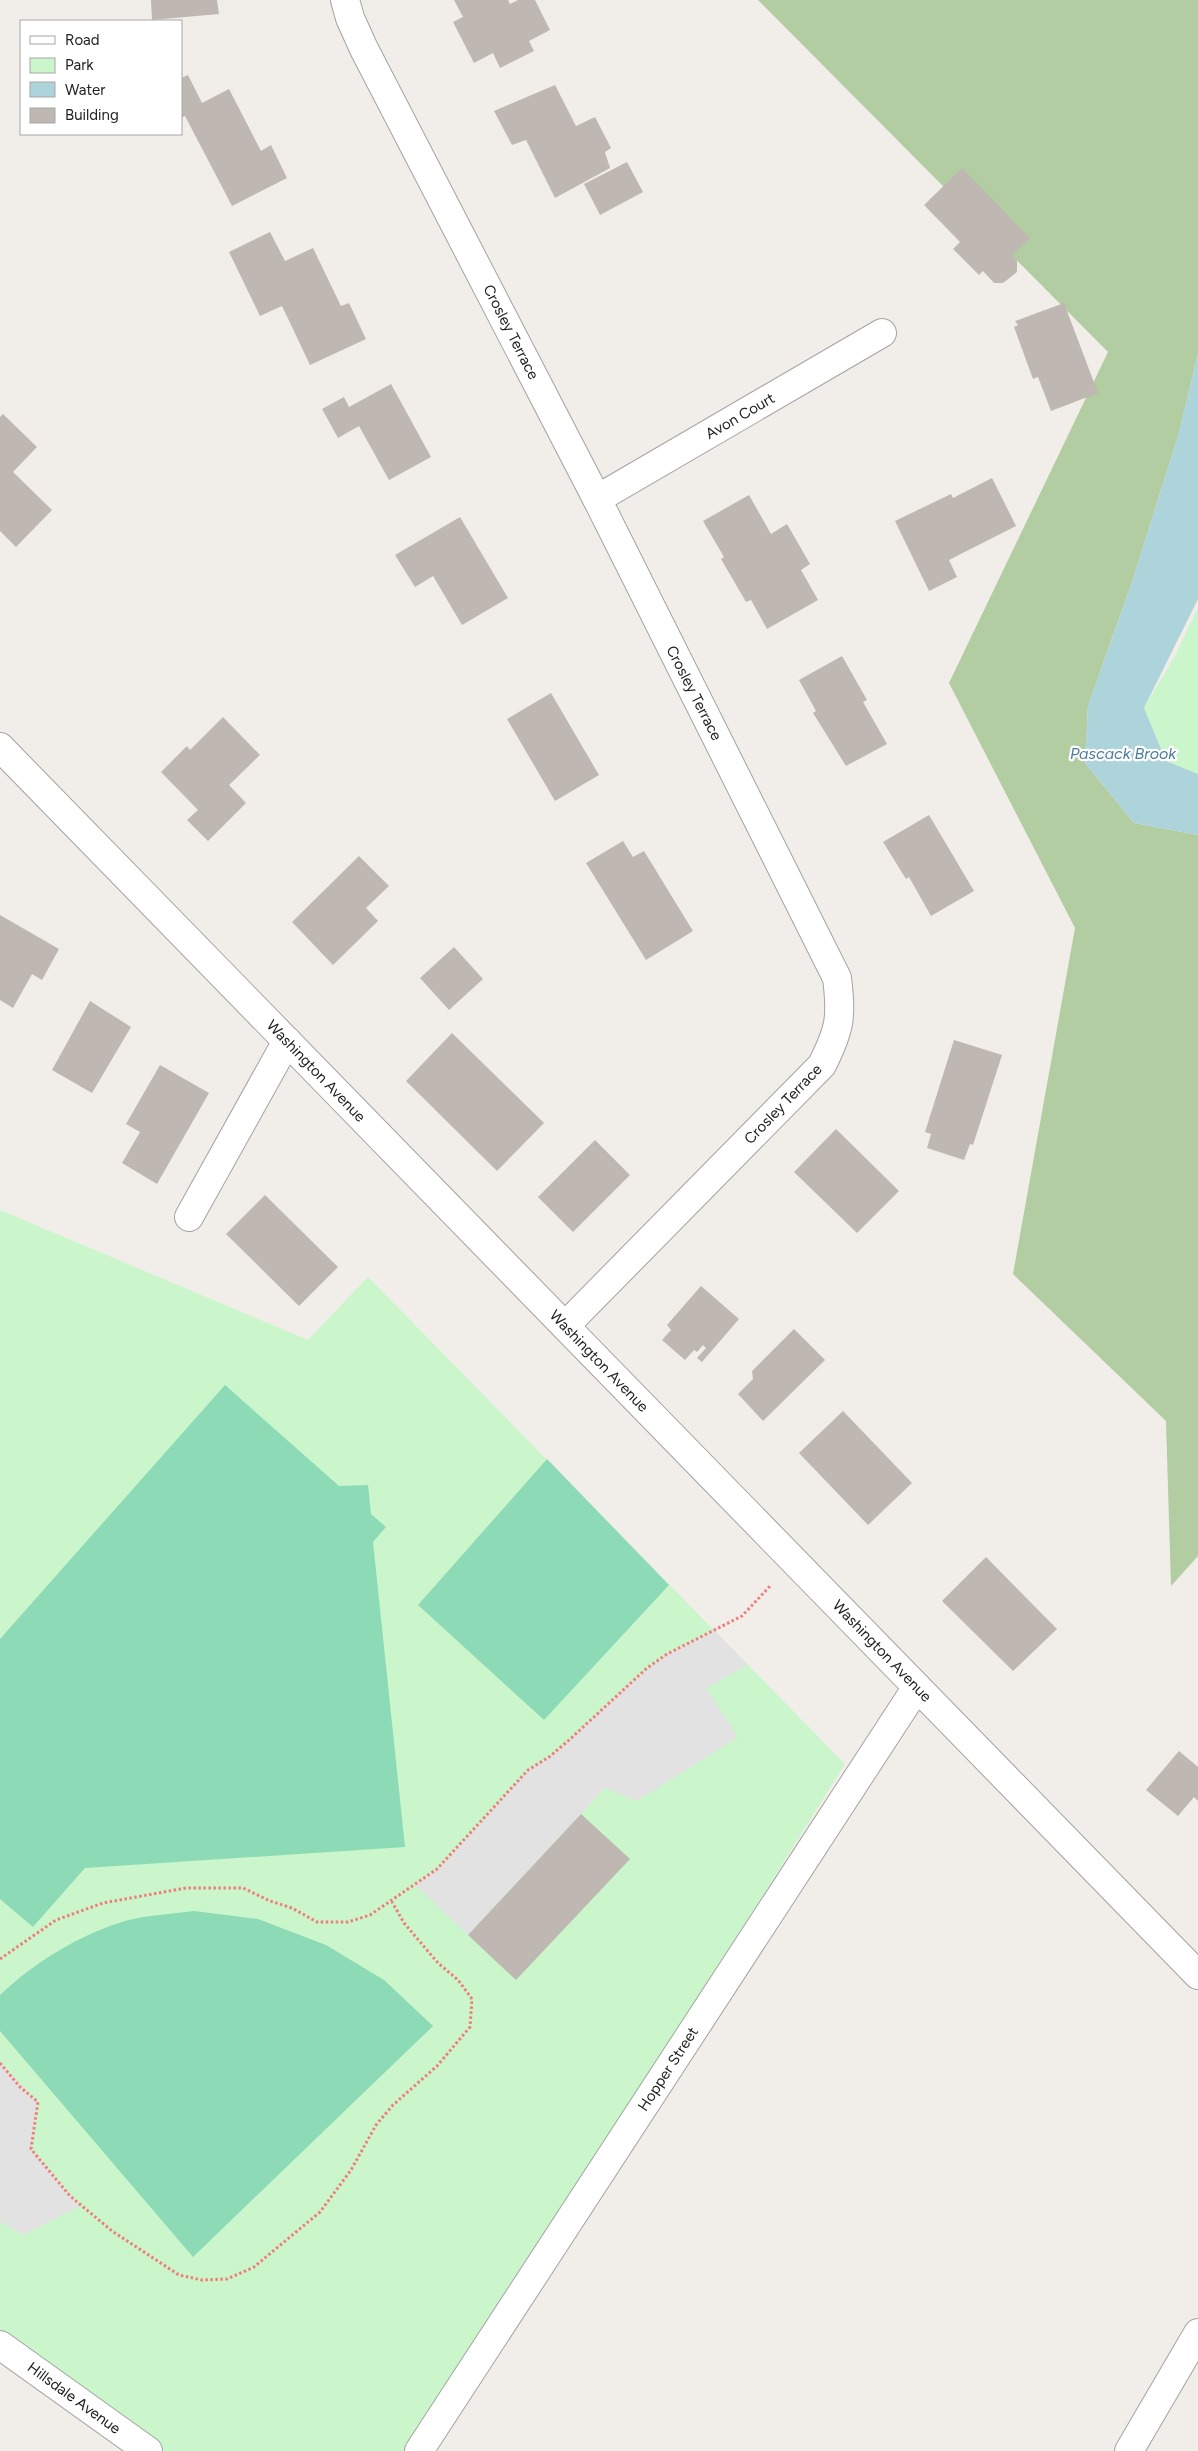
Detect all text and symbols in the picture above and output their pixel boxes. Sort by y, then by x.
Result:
legend [20,20,182,135]
text: Road [65,31,100,49]
text: Park [65,56,94,74]
text: Water [65,81,105,99]
text: Building [65,106,119,124]
street label: Crosley Terrace [479,282,543,382]
street label: Avon Court [702,389,778,443]
street label: Crosley Terrace [662,643,726,743]
water label: Pascack Brook [1070,744,1177,763]
street label: Washington Avenue [263,1016,369,1126]
street label: Crosley Terrace [740,1060,826,1148]
street label: Washington Avenue [546,1306,652,1416]
street label: Washington Avenue [829,1596,935,1706]
street label: Hopper Street [634,2023,702,2114]
street label: Hillsdale Avenue [24,2358,124,2438]

